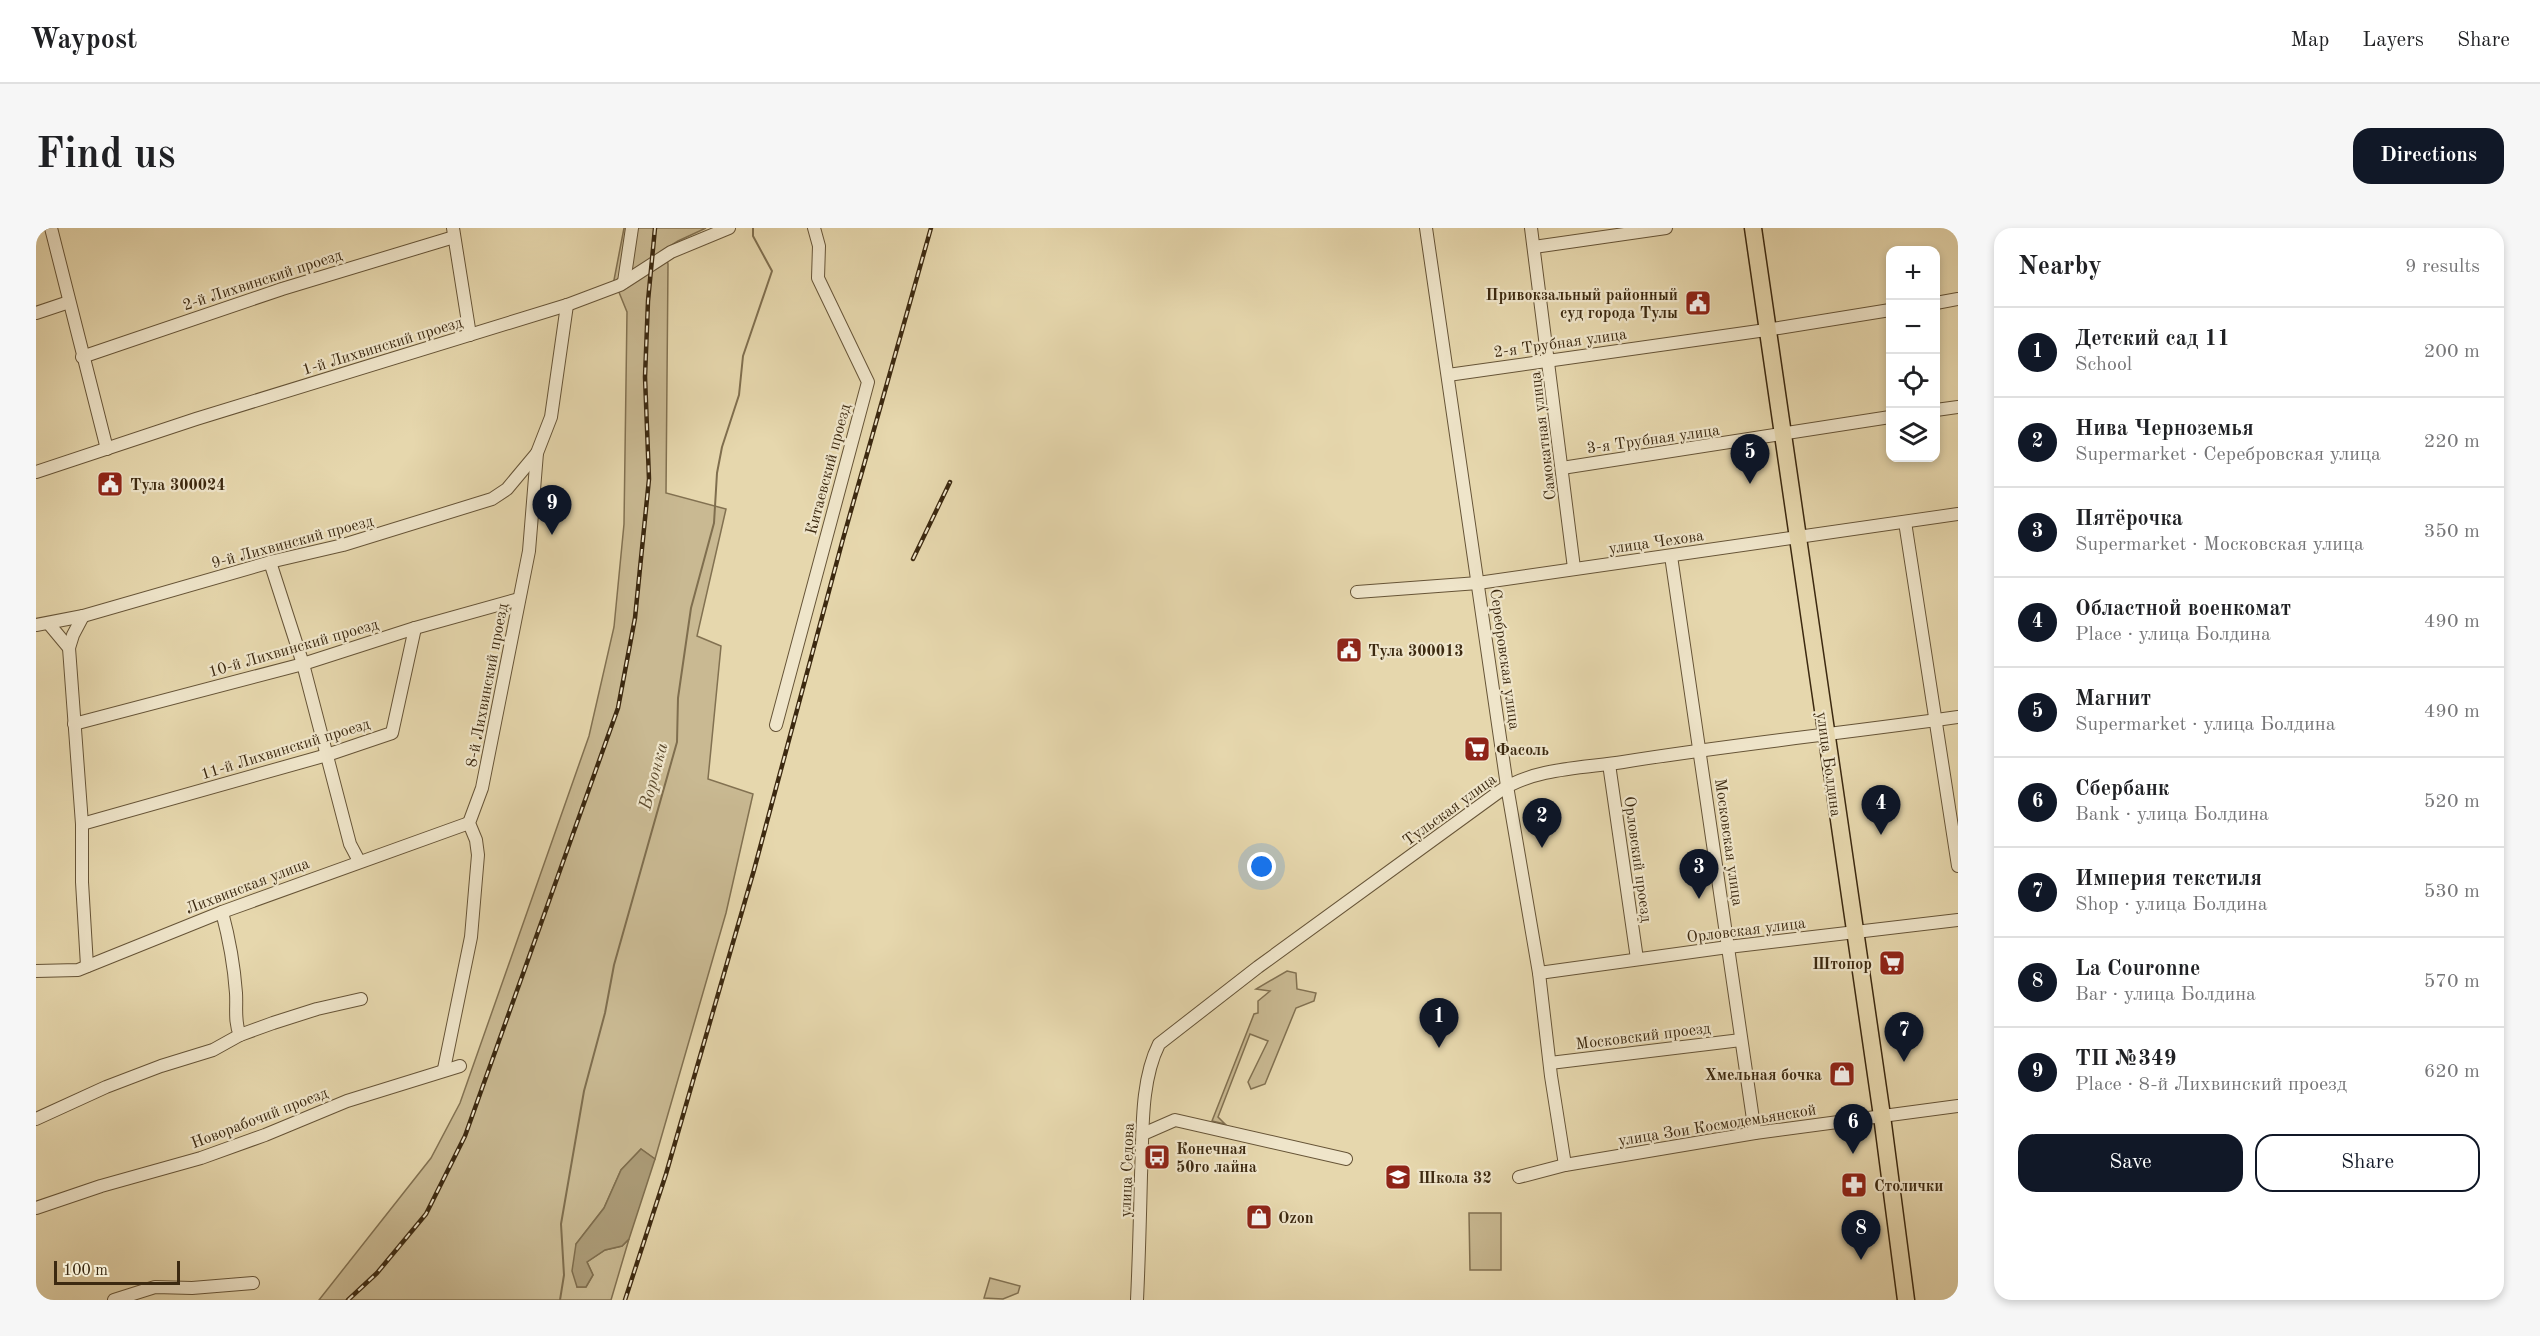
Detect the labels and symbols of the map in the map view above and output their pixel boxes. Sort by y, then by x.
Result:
street label: 2-й Лихвинский проезд [181,248,344,314]
place label: Привокзальный районный суд города Тулы [1486,288,1678,322]
public building icon: Привокзальный районный суд города Тулы [1683,288,1713,318]
street label: 1-й Лихвинский проезд [301,315,465,379]
street label: 2-я Трубная улица [1493,327,1628,361]
street label: Самокатная улица [1528,370,1560,501]
street label: Китаевский проезд [804,402,854,537]
street label: 3-я Трубная улица [1586,423,1721,457]
pin: 5 [1730,434,1770,484]
public building icon: Тула 300024 [95,469,125,499]
place label: Тула 300024 [130,478,226,494]
pin: 9 [532,486,572,535]
street label: 9-й Лихвинский проезд [210,514,375,572]
street label: улица Чехова [1608,528,1705,558]
street label: Серебровская улица [1486,588,1522,731]
street label: 8-й Лихвинский проезд [464,602,512,769]
street label: 10-й Лихвинский проезд [207,617,380,681]
public building icon: Тула 300013 [1334,635,1364,665]
place label: Тула 300013 [1368,644,1464,660]
street label: улица Болдина [1813,711,1843,818]
street label: 11-й Лихвинский проезд [199,717,372,783]
supermarket icon: Фасоль [1462,734,1492,764]
water label: Воронка [636,741,672,813]
place label: Фасоль [1496,743,1549,759]
street label: Тульская улица [1401,771,1500,850]
street label: Московская улица [1711,777,1745,907]
pin: 4 [1862,786,1900,835]
street label: Орловский проезд [1620,795,1654,923]
pin: 2 [1522,798,1562,848]
pin: 3 [1680,850,1718,899]
your location [1247,852,1276,881]
street label: Лихвинская улица [184,856,312,918]
street label: Орловская улица [1686,916,1807,946]
supermarket icon: Штопор [1877,948,1907,978]
place label: Штопор [1812,957,1872,973]
pin: 1 [1420,998,1458,1048]
pin: 7 [1884,1012,1924,1062]
street label: Московский проезд [1575,1021,1712,1053]
shop icon: Хмельная бочка [1827,1059,1857,1089]
place label: Хмельная бочка [1705,1068,1822,1084]
street label: Новорабочий проезд [189,1085,330,1152]
street label: улица Зои Космодемьянской [1617,1102,1817,1150]
pin: 6 [1834,1104,1872,1154]
street label: улица Седова [1118,1122,1138,1218]
bus stop icon: Конечная 50го лайна [1142,1142,1172,1172]
place label: Конечная 50го лайна [1176,1142,1257,1176]
school or university icon: Школа 32 [1383,1162,1413,1192]
pharmacy icon: Столички [1839,1170,1869,1200]
place label: Школа 32 [1418,1171,1492,1187]
place label: Столички [1874,1179,1943,1195]
shop icon: Ozon [1244,1202,1274,1232]
pin: 8 [1842,1210,1880,1260]
place label: Ozon [1278,1211,1314,1227]
scale bar [54,1258,180,1286]

